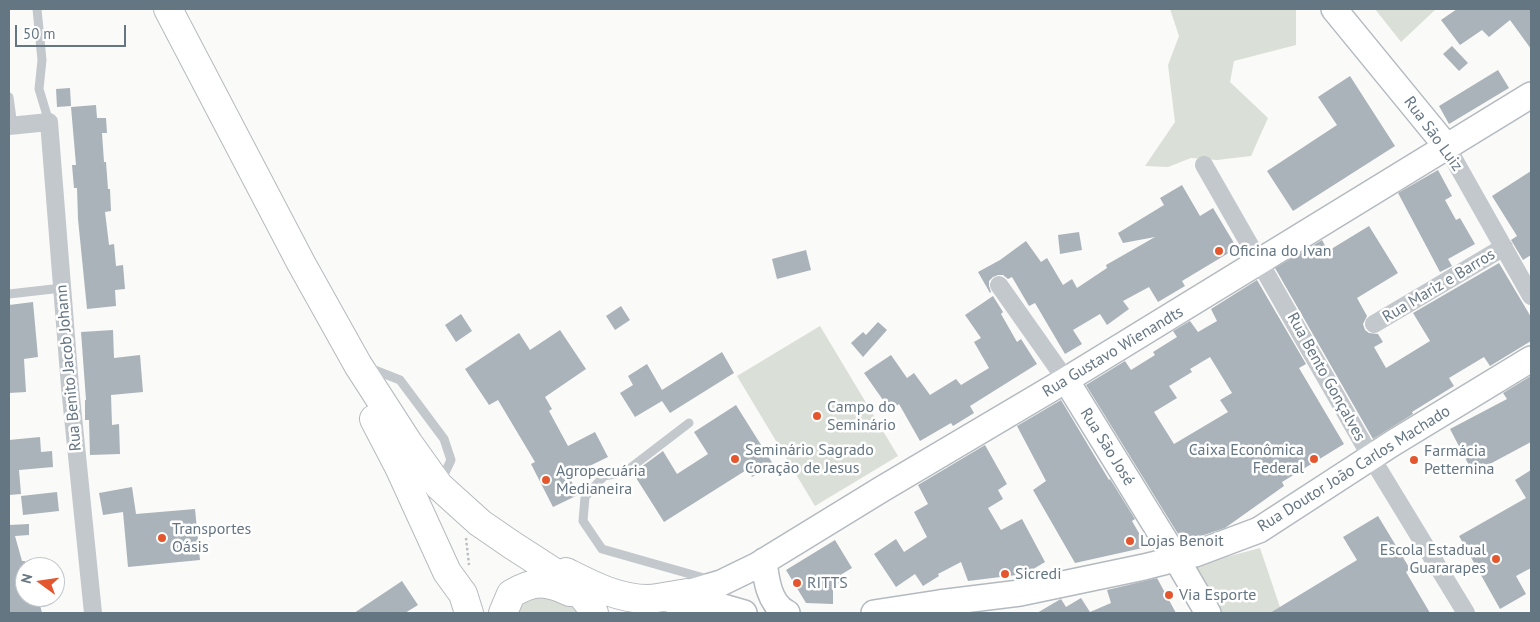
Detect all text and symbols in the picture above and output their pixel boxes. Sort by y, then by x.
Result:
scale bar [18,15,129,47]
text: 50 m [23,24,56,43]
street label: Rua São Luiz [1400,93,1466,175]
place label: Oficina do Ivan [1229,241,1332,261]
marker: Oficina do Ivan [1213,245,1225,257]
street label: Rua Mariz e Barros [1379,245,1499,327]
street label: Rua Benito Jacob Johann [52,284,86,452]
street label: Rua Gustavo Wienandts [1039,302,1187,402]
street label: Rua Bento Gonçalves [1283,309,1369,445]
place label: Campo do Seminário [827,397,896,435]
street label: Rua Doutor João Carlos Machado [1254,402,1454,536]
street label: Rua São José [1076,405,1138,489]
marker: Campo do Seminário [811,410,823,422]
place label: Seminário Sagrado Coração de Jesus [745,440,874,478]
place label: Caixa Econômica Federal [1189,440,1304,478]
place label: Farmácia Petternina [1424,441,1494,479]
marker: Seminário Sagrado Coração de Jesus [729,453,741,465]
marker: Caixa Econômica Federal [1308,453,1320,465]
marker: Farmácia Petternina [1408,454,1420,466]
place label: Agropecuária Medianeira [556,461,646,499]
marker: Agropecuária Medianeira [540,474,552,486]
place label: Transportes Oásis [172,519,251,557]
place label: Lojas Benoit [1140,531,1224,551]
marker: Transportes Oásis [156,532,168,544]
marker: Lojas Benoit [1124,535,1136,547]
place label: Escola Estadual Guararapes [1380,540,1486,578]
marker: Escola Estadual Guararapes [1490,553,1502,565]
north arrow [15,557,65,607]
place label: Sicredi [1015,564,1061,584]
marker: Sicredi [999,568,1011,580]
text: N [17,572,36,585]
place label: RITTS [807,573,848,593]
marker: RITTS [791,577,803,589]
place label: Via Esporte [1179,585,1256,605]
marker: Via Esporte [1163,589,1175,601]

